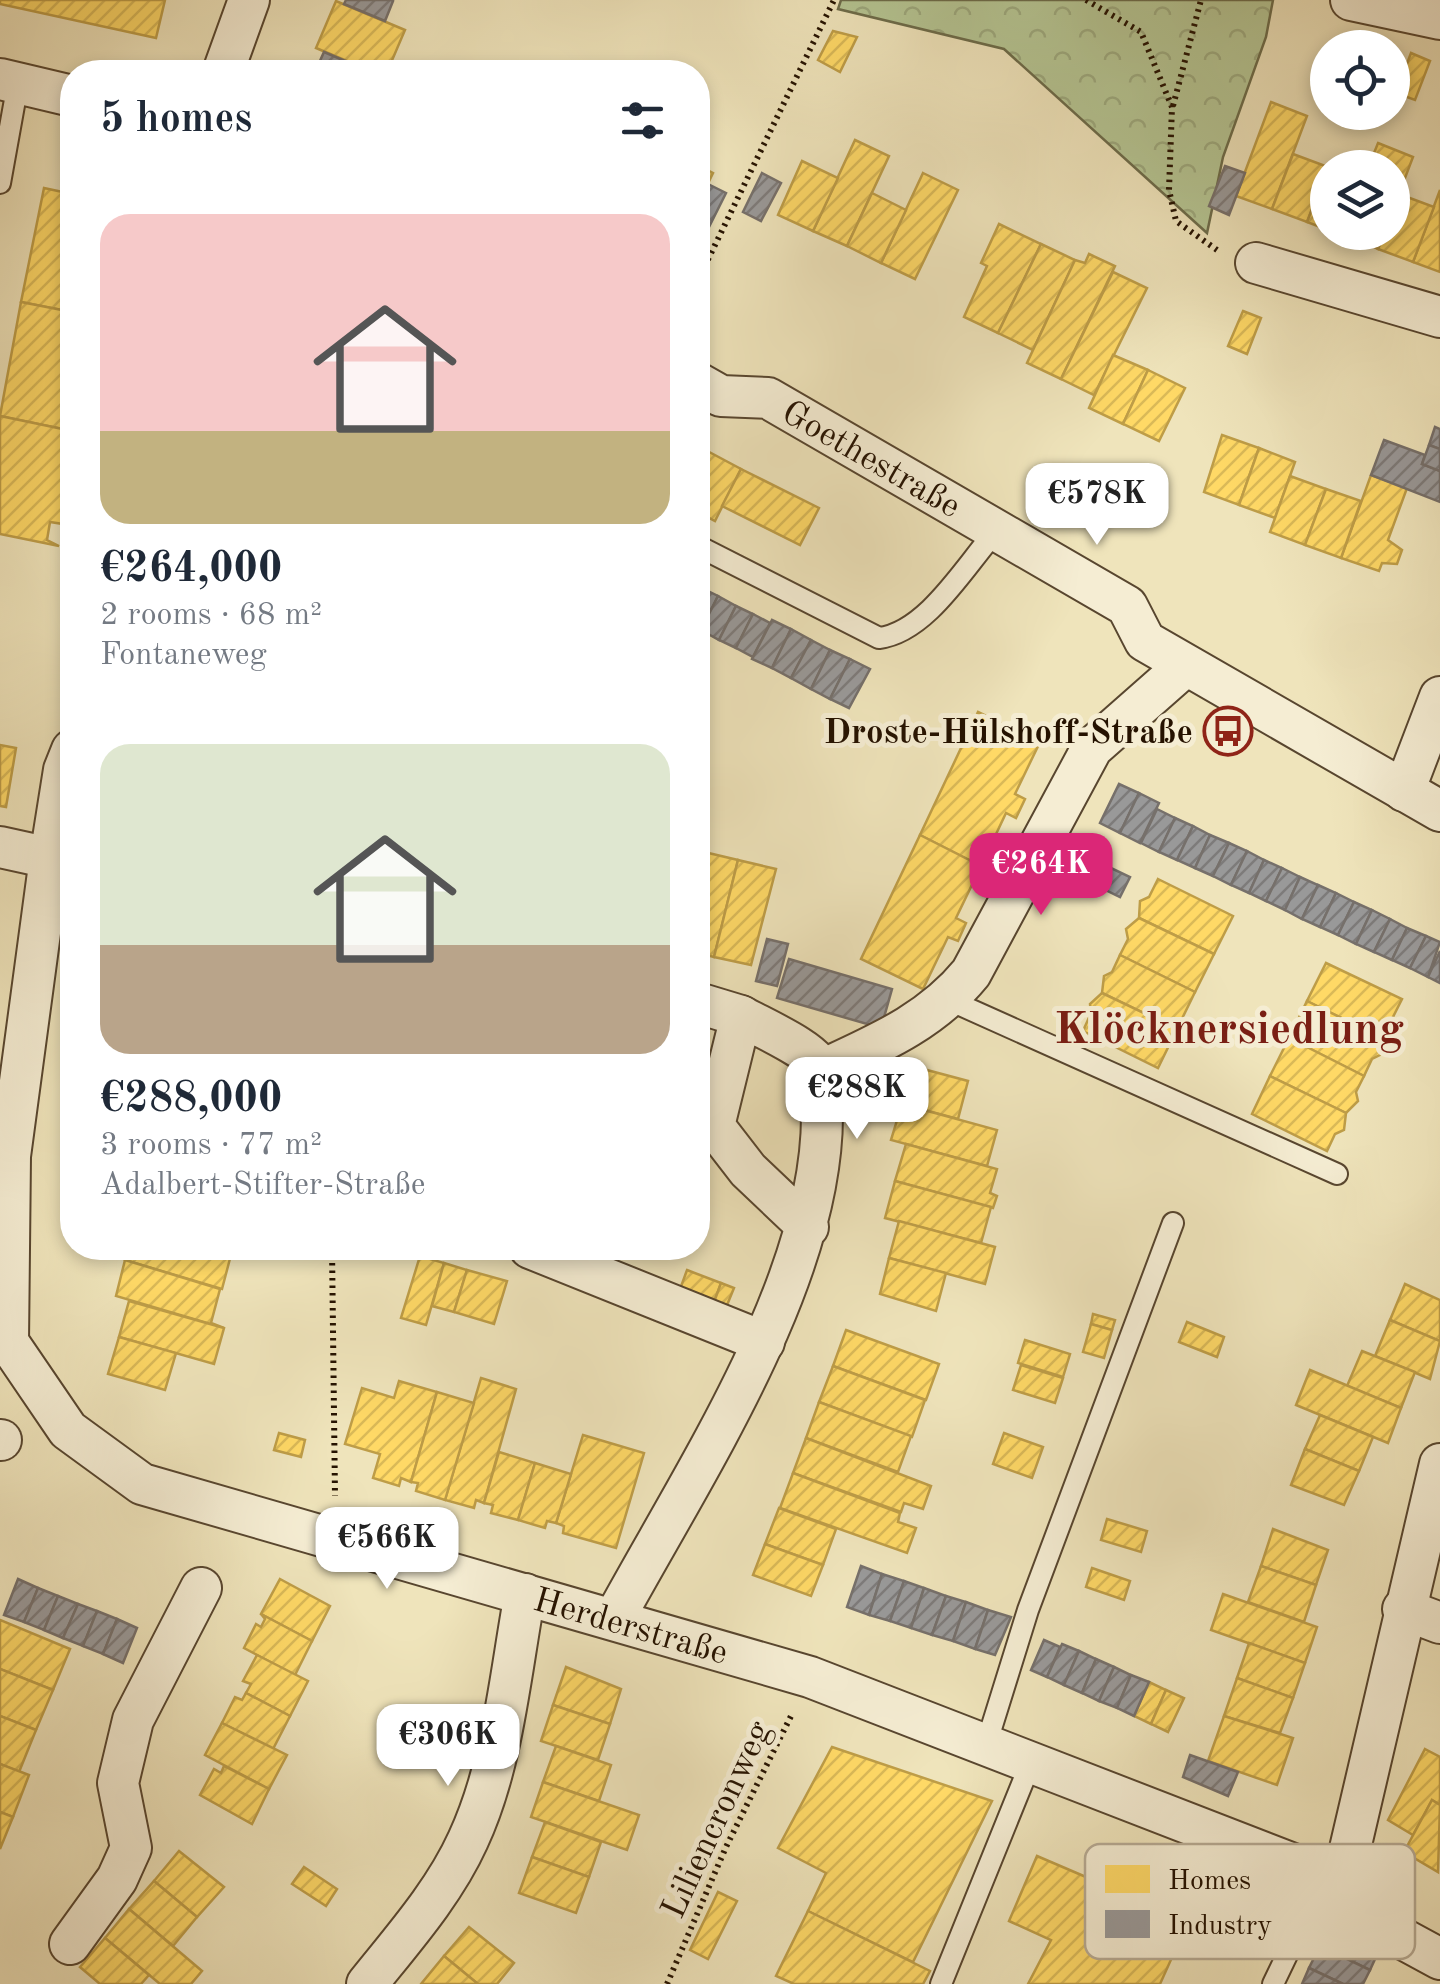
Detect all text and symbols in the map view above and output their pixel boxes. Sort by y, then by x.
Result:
map controls [1310,30,1410,250]
button: locate [1310,30,1410,130]
icon: filters [615,93,670,148]
text: 5 homes [100,99,252,141]
button: layers [1310,150,1410,250]
icon: home [295,279,475,459]
street label: Goethestraße [776,395,966,525]
pin: €578K [1027,463,1167,548]
text: €578K [1048,479,1146,511]
text: €264,000 [100,549,282,591]
text: 2 rooms · 68 m² [100,600,322,632]
text: Fontaneweg [100,640,267,672]
bus stop icon: Droste-Hülshoff-Straße [1202,705,1254,757]
place label: Droste-Hülshoff-Straße [823,716,1193,751]
icon: home [295,809,475,989]
pin: €264K [971,833,1111,918]
text: €264K [992,849,1090,881]
district label: Klöcknersiedlung [1054,1009,1404,1054]
pin: €288K [787,1057,927,1142]
text: €288K [808,1073,906,1105]
text: €288,000 [100,1079,282,1121]
text: 3 rooms · 77 m² [100,1130,322,1162]
text: Adalbert-Stifter-Straße [100,1170,426,1202]
pin: €566K [317,1507,457,1592]
text: €566K [338,1523,436,1555]
street label: Herderstraße [529,1583,731,1672]
pin: €306K [378,1704,518,1789]
street label: Liliencronweg [656,1716,778,1924]
text: €306K [399,1720,497,1752]
legend [1085,1844,1415,1959]
text: Homes [1168,1868,1251,1896]
text: Industry [1168,1913,1272,1941]

